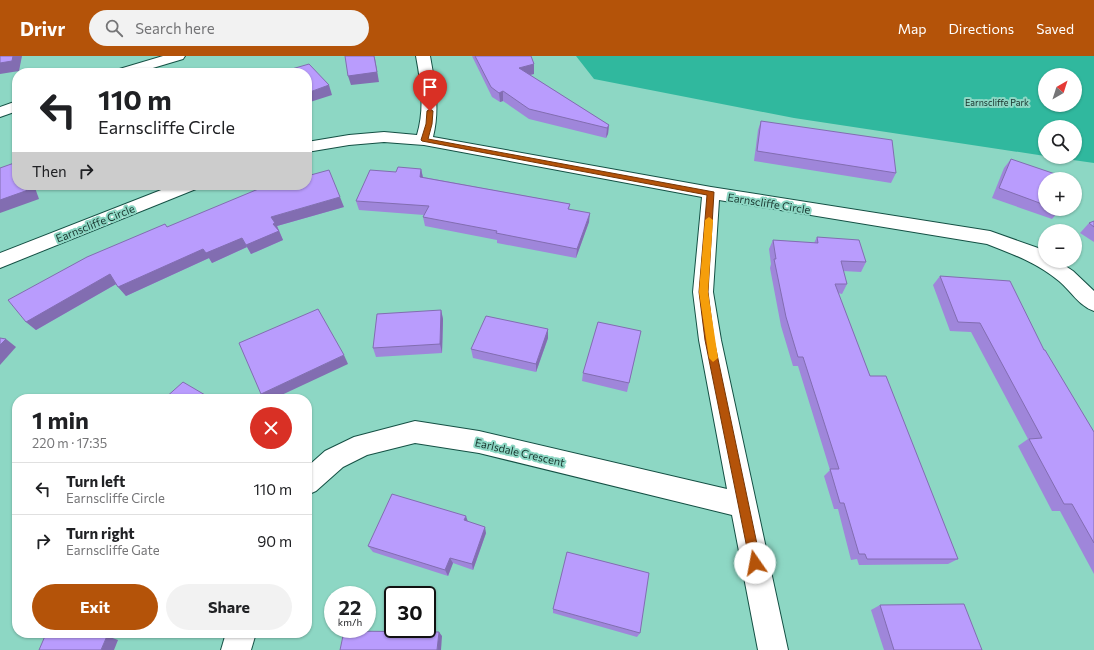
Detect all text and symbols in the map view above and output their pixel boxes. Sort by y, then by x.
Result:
search box [89,10,369,46]
text: Drivr [20,17,65,40]
icon: search [103,17,125,39]
text: Search here [135,19,215,37]
text: Map [898,20,927,37]
text: Directions [949,20,1014,37]
text: Saved [1036,20,1074,37]
north arrow [1038,68,1082,112]
map controls [1038,68,1082,268]
pin [413,70,447,111]
icon: arrive [419,76,441,98]
text: 110 m [98,82,172,116]
icon: left [32,84,84,136]
park label: Earnscliffe Park [965,97,1029,108]
text: Earnscliffe Circle [98,116,235,138]
button: search [1038,120,1082,164]
icon: right [75,160,97,182]
text: Then [32,162,67,180]
button: + [1038,172,1082,216]
street label: Earnscliffe Circle [727,190,812,216]
street label: Earnscliffe Circle [54,201,136,245]
button: − [1038,224,1082,268]
text: 1 min [32,405,89,434]
button: close [250,407,292,449]
text: 220 m · 17:35 [32,435,107,451]
street label: Earlsdale Crescent [474,435,567,469]
text: Turn left [66,472,125,490]
icon: left [32,478,54,500]
text: 110 m [253,480,292,498]
text: Earnscliffe Circle [66,490,165,506]
text: Turn right [66,524,135,542]
icon: right [32,530,54,552]
text: 90 m [257,532,292,550]
text: Earnscliffe Gate [66,542,160,558]
position arrow [734,542,776,584]
button: Exit [32,584,158,630]
button: Share [166,584,292,630]
speed limit sign: 30 [384,586,436,638]
text: 22 [339,595,361,619]
text: km/h [338,616,362,628]

